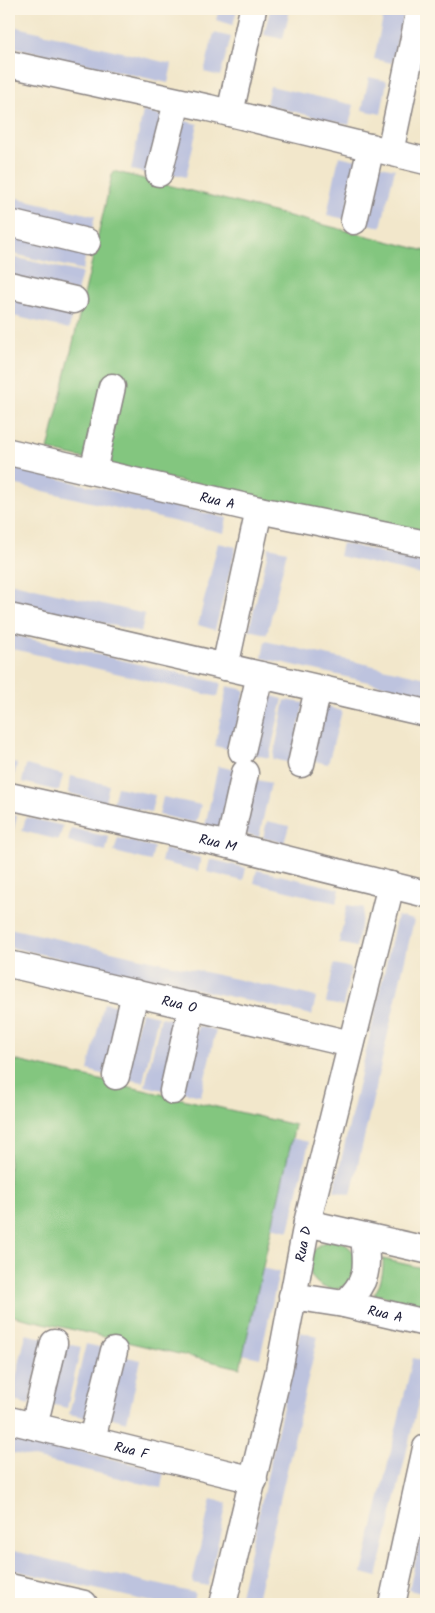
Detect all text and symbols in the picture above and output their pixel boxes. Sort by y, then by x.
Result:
street label: Rua A [197,487,237,516]
street label: Rua M [197,829,239,859]
street label: Rua O [159,990,199,1020]
street label: Rua D [290,1224,318,1264]
street label: Rua A [365,1300,405,1329]
street label: Rua F [112,1436,152,1466]

